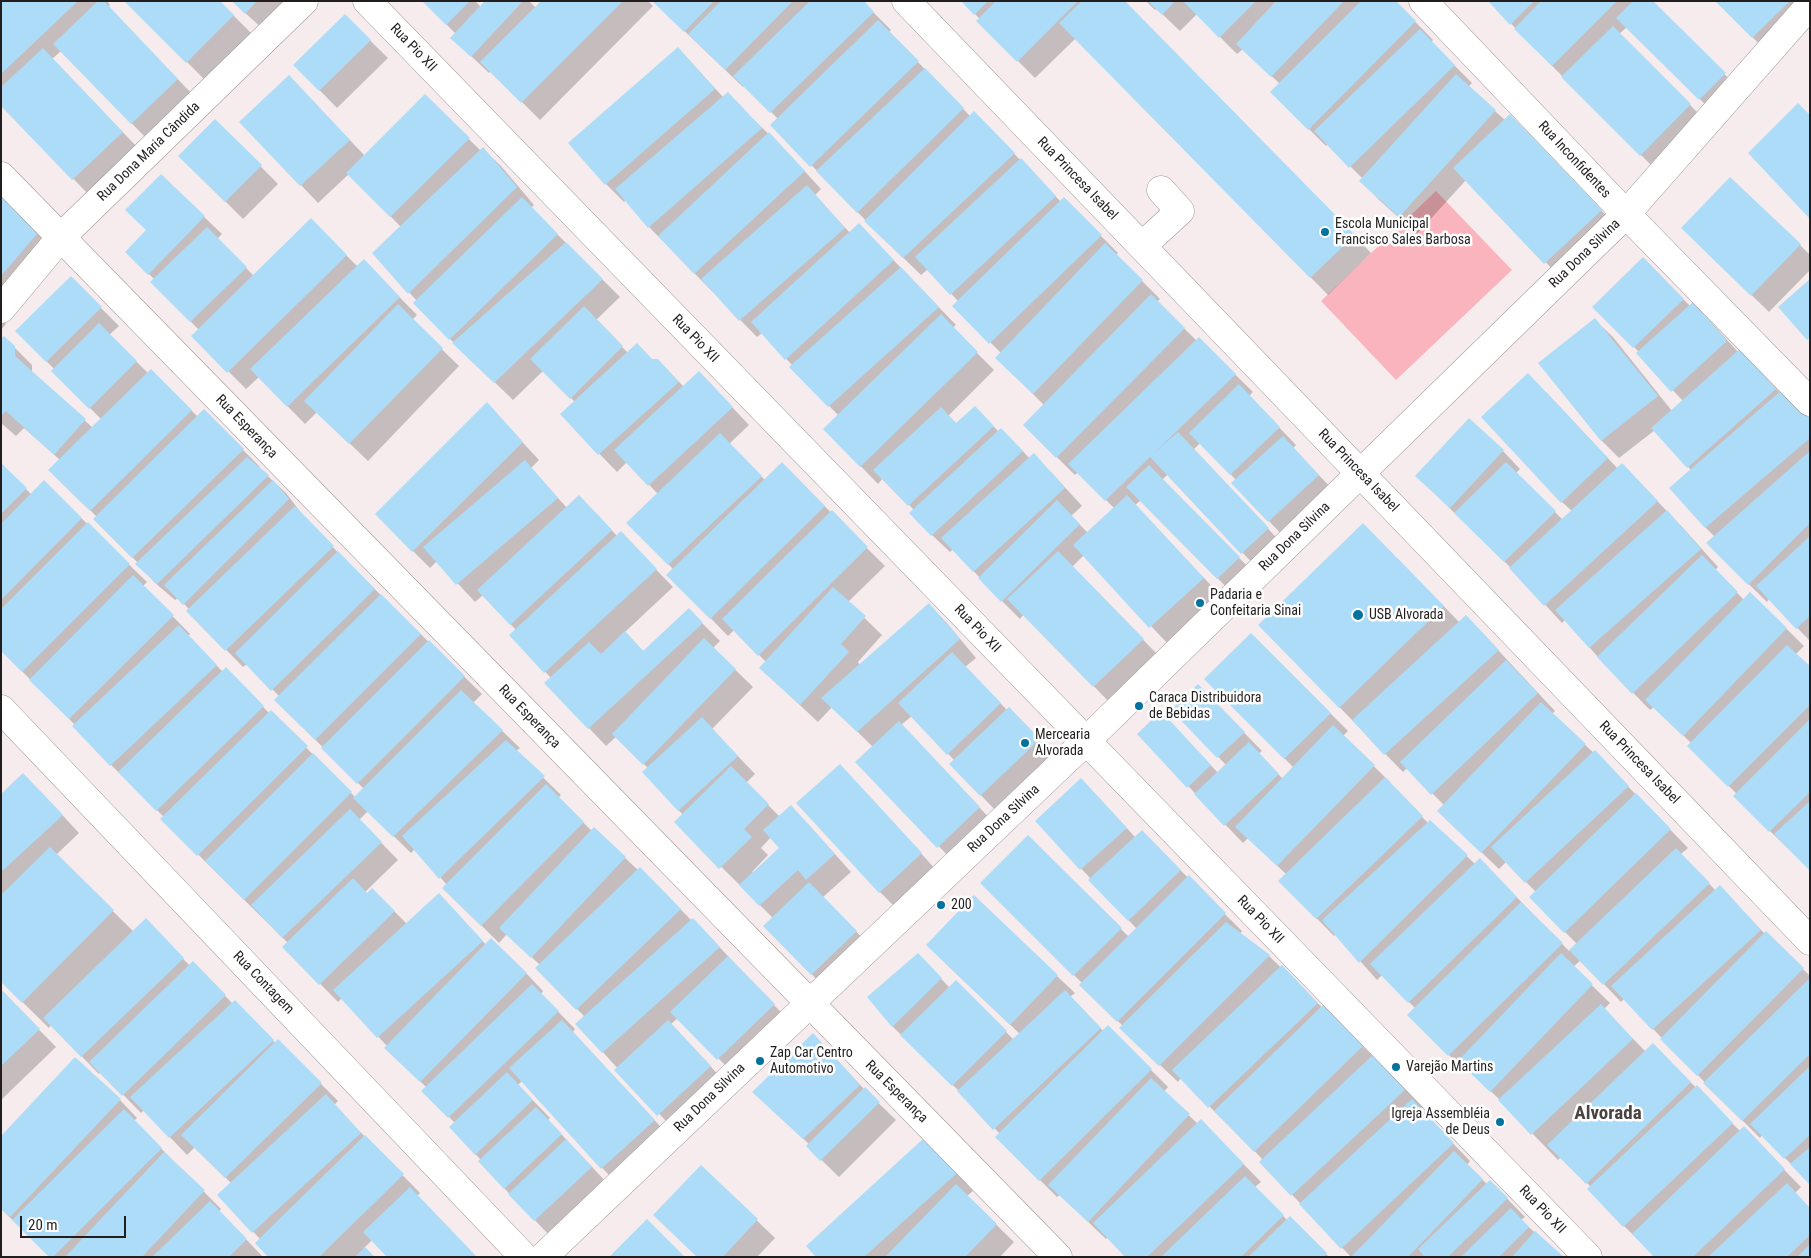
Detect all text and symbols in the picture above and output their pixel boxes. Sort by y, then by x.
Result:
street label: Rua Pio XII [386,21,440,75]
street label: Rua Dona Maria Cândida [94,99,204,205]
street label: Rua Inconfidentes [1534,118,1614,202]
street label: Rua Princesa Isabel [1033,134,1121,224]
place label: Escola Municipal Francisco Sales Barbosa [1335,216,1471,248]
street label: Rua Dona Silvina [1546,216,1624,292]
marker: Escola Municipal Francisco Sales Barbosa [1319,226,1331,238]
street label: Rua Pio XII [668,312,722,366]
street label: Rua Esperança [212,392,280,462]
street label: Rua Princesa Isabel [1314,426,1402,516]
street label: Rua Dona Silvina [1256,499,1334,575]
place label: Padaria e Confeitaria Sinai [1210,587,1301,620]
marker: Padaria e Confeitaria Sinai [1194,597,1206,609]
street label: Rua Pio XII [950,602,1004,656]
place label: USB Alvorada [1369,607,1444,623]
marker: USB Alvorada [1351,608,1365,622]
street label: Rua Esperança [495,682,563,752]
place label: Caraca Distribuidora de Bebidas [1149,690,1261,722]
marker: Caraca Distribuidora de Bebidas [1133,700,1145,712]
street label: Rua Princesa Isabel [1595,718,1683,808]
place label: Mercearia Alvorada [1035,727,1090,760]
marker: Mercearia Alvorada [1019,737,1031,749]
street label: Rua Dona Silvina [965,781,1043,857]
street label: Rua Pio XII [1233,893,1287,947]
place label: 200 [951,897,972,913]
marker: 200 [935,899,947,911]
street label: Rua Contagem [229,948,297,1018]
place label: Zap Car Centro Automotivo [770,1045,853,1078]
marker: Zap Car Centro Automotivo [754,1055,766,1067]
street label: Rua Esperança [861,1057,931,1127]
place label: Varejão Martins [1406,1059,1493,1075]
street label: Rua Dona Silvina [671,1060,749,1136]
marker: Varejão Martins [1390,1061,1402,1073]
district label: Alvorada [1574,1103,1642,1125]
place label: Igreja Assembléia de Deus [1391,1106,1490,1138]
marker: Igreja Assembléia de Deus [1494,1116,1506,1128]
street label: Rua Pio XII [1515,1183,1569,1237]
scale bar [22,1206,129,1238]
text: 20 m [28,1216,58,1234]

